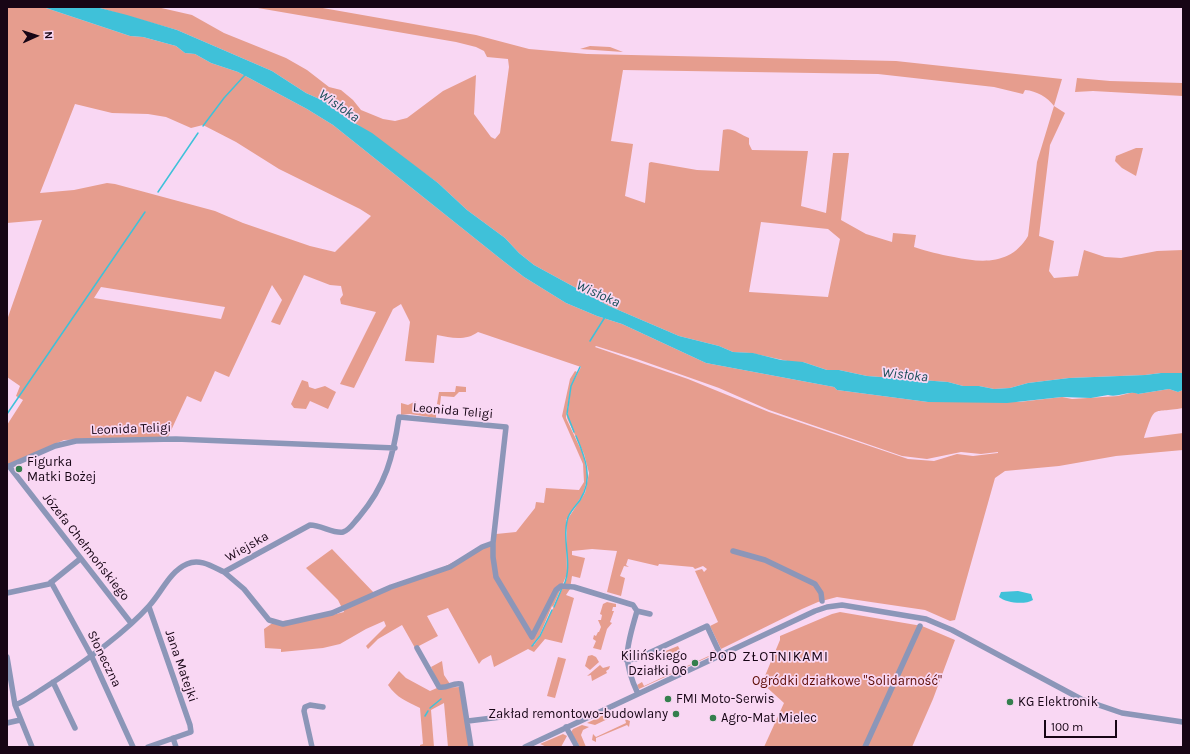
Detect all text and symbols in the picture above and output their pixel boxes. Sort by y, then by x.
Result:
north arrow [16,16,56,56]
text: N [42,31,55,40]
water label: Wisłoka [315,86,363,126]
water label: Wisłoka [573,277,623,311]
water label: Wisłoka [881,364,929,386]
street label: Leonida Teligi [412,400,494,422]
street label: Leonida Teligi [91,420,171,438]
place label: Figurka Matki Bożej [27,454,96,485]
marker: Figurka Matki Bożej [14,464,24,474]
street label: Józefa Chełmońskiego [39,490,133,604]
street label: Wiejska [223,528,271,566]
street label: Słoneczna [84,628,124,690]
street label: Jana Matejki [161,628,201,704]
place label: Kilińskiego Działki 06 [621,648,687,679]
district label: POD ZŁOTNIKAMI [709,649,829,665]
marker: Kilińskiego Działki 06 [690,658,700,668]
park label: Ogródki działkowe "Solidarność" [752,673,942,689]
place label: FMI Moto-Serwis [676,691,775,707]
marker: FMI Moto-Serwis [663,694,673,704]
place label: KG Elektronik [1018,694,1098,710]
marker: KG Elektronik [1005,697,1015,707]
place label: Zakład remontowo-budowlany [488,706,668,722]
marker: Zakład remontowo-budowlany [671,709,681,719]
place label: Agro-Mat Mielec [721,710,817,726]
scale bar [1046,712,1119,738]
marker: Agro-Mat Mielec [708,713,718,723]
text: 100 m [1051,720,1083,734]

